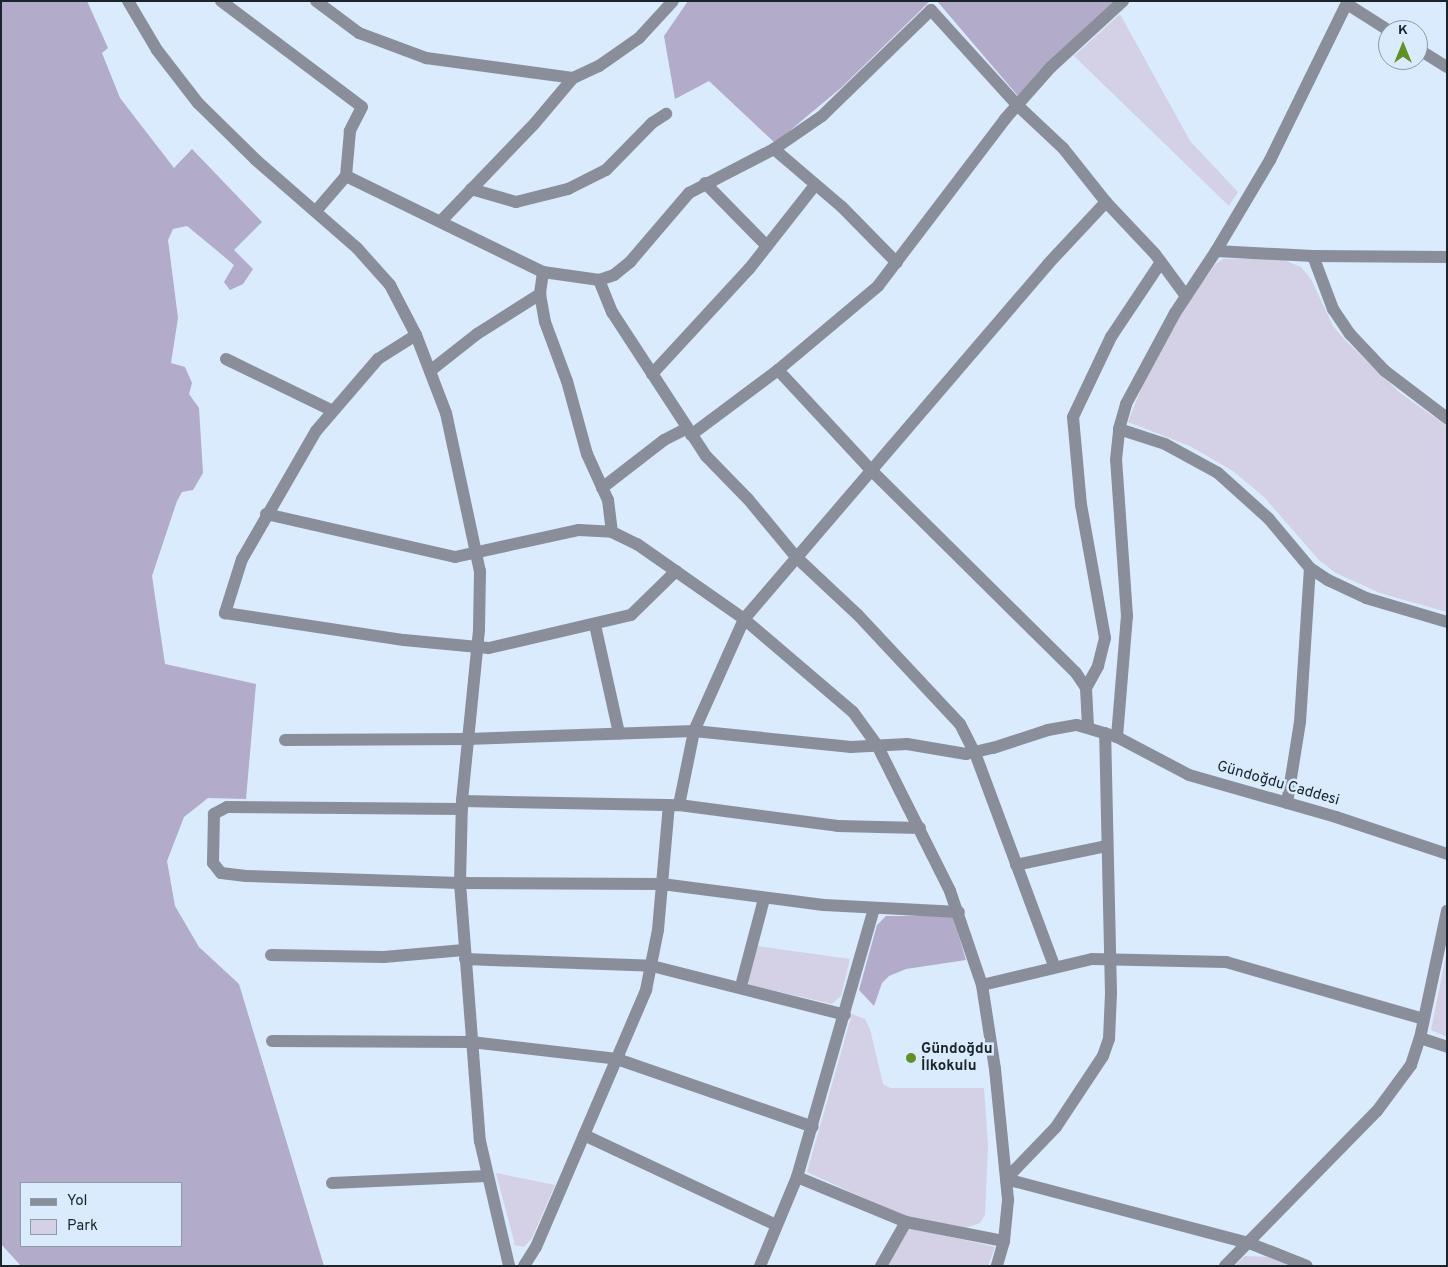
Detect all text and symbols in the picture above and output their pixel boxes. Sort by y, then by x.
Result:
north arrow [1378,20,1428,70]
text: K [1398,22,1408,39]
street label: Gündoğdu Caddesi [1215,758,1341,810]
place label: Gündoğdu İlkokulu [921,1040,993,1075]
marker: Gündoğdu İlkokulu [905,1052,917,1064]
legend [20,1182,182,1247]
text: Yol [67,1192,88,1211]
text: Park [67,1217,98,1236]

